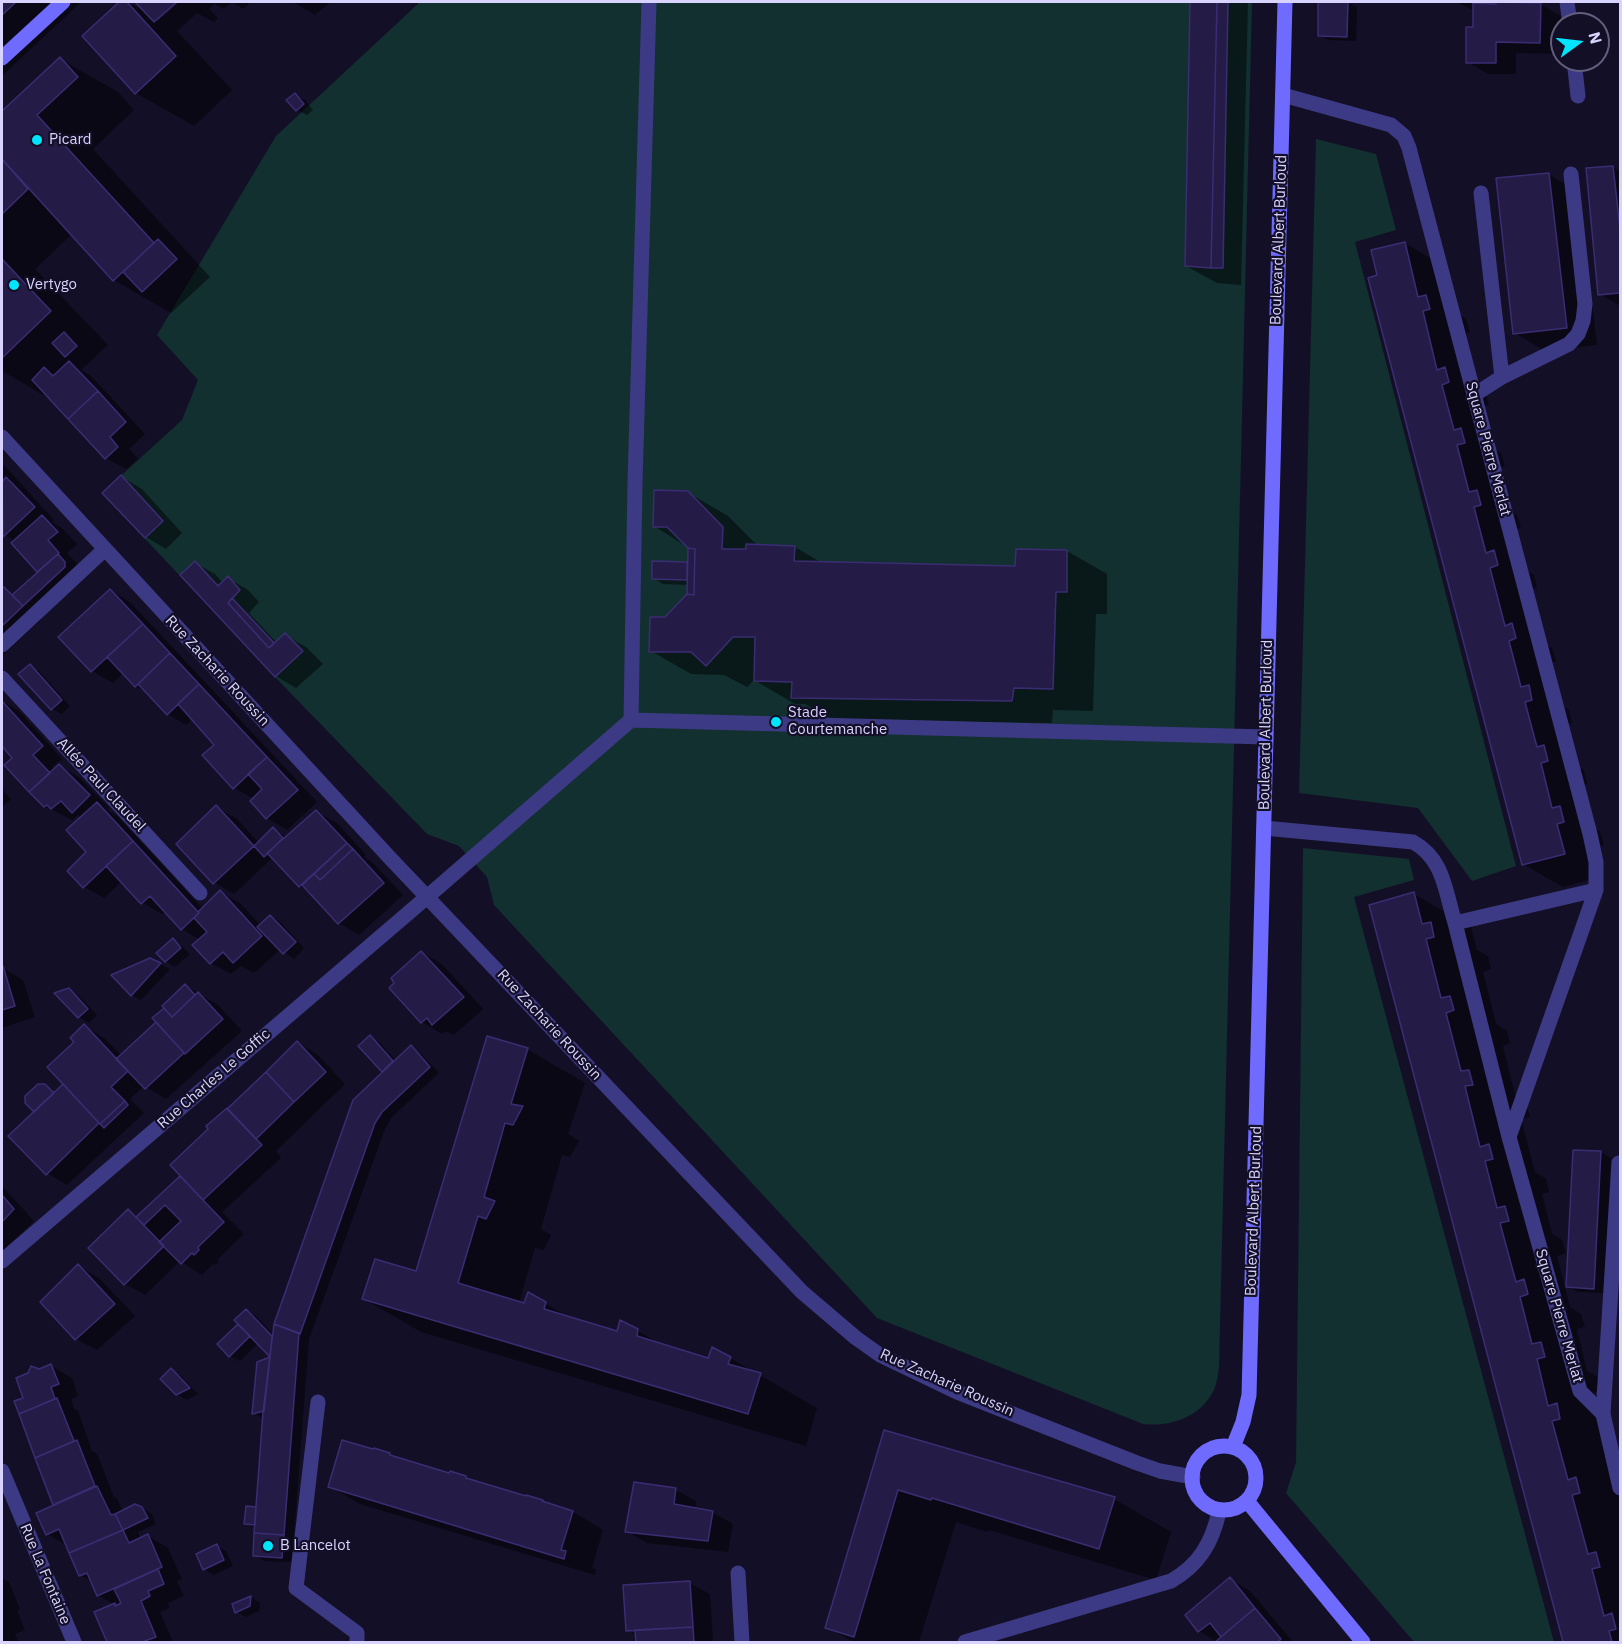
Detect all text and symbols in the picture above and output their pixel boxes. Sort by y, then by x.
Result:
north arrow [1550,12,1610,72]
text: N [1584,30,1607,46]
place label: Picard [49,131,92,149]
marker: Picard [30,133,44,147]
street label: Boulevard Albert Burloud [1267,155,1291,325]
place label: Vertygo [26,276,77,294]
marker: Vertygo [7,278,21,292]
street label: Square Pierre Merlat [1461,380,1515,518]
street label: Rue Zacharie Roussin [161,612,273,730]
street label: Boulevard Albert Burloud [1256,640,1276,810]
place label: Stade Courtemanche [788,704,887,739]
marker: Stade Courtemanche [769,715,783,729]
street label: Allée Paul Claudel [53,734,149,836]
street label: Rue Zacharie Roussin [493,966,605,1084]
street label: Rue Charles Le Goffic [154,1025,274,1133]
street label: Boulevard Albert Burloud [1242,1126,1266,1296]
street label: Square Pierre Merlat [1531,1247,1587,1385]
street label: Rue Zacharie Roussin [877,1345,1017,1421]
street label: Rue La Fontaine [16,1521,74,1627]
place label: B Lancelot [280,1537,351,1555]
marker: B Lancelot [261,1539,275,1553]

